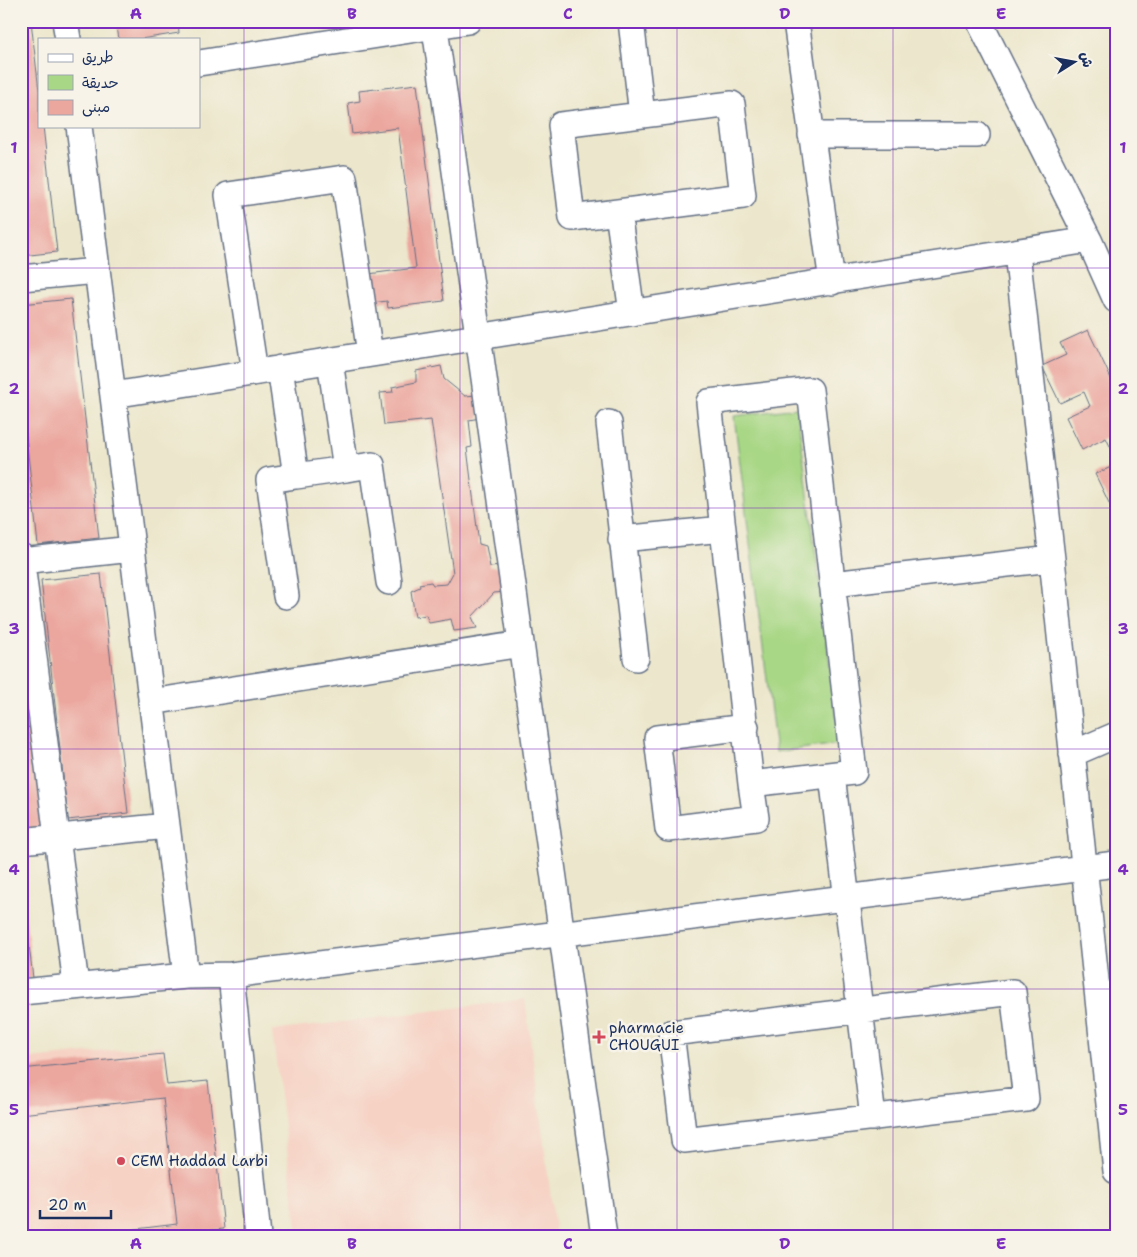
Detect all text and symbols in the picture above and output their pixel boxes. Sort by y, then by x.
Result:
text: A [130,3,142,24]
text: B [347,3,357,24]
text: C [563,3,573,24]
text: D [779,3,791,24]
text: E [996,3,1006,24]
legend [38,38,200,128]
north arrow [1050,38,1100,88]
text: طريق [82,47,114,67]
text: ش [1076,50,1097,69]
text: حديقة [82,73,119,93]
text: مبنى [82,97,110,117]
text: 1 [10,137,18,158]
text: 1 [1119,137,1127,158]
text: 2 [8,378,20,399]
text: 2 [1117,378,1129,399]
text: 3 [8,618,20,639]
text: 3 [1117,618,1129,639]
text: 4 [8,859,20,880]
text: 4 [1117,859,1129,880]
place label: pharmacie CHOUGUI [609,1018,684,1055]
marker: pharmacie CHOUGUI [593,1031,605,1043]
text: 5 [9,1099,19,1120]
text: 5 [1118,1099,1128,1120]
place label: CEM Haddad Larbi [131,1151,268,1171]
marker: CEM Haddad Larbi [115,1155,127,1167]
scale bar [40,1187,111,1219]
text: 20 m [48,1195,87,1215]
text: A [130,1233,142,1254]
text: B [347,1233,357,1254]
text: C [563,1233,573,1254]
text: D [779,1233,791,1254]
text: E [996,1233,1006,1254]

